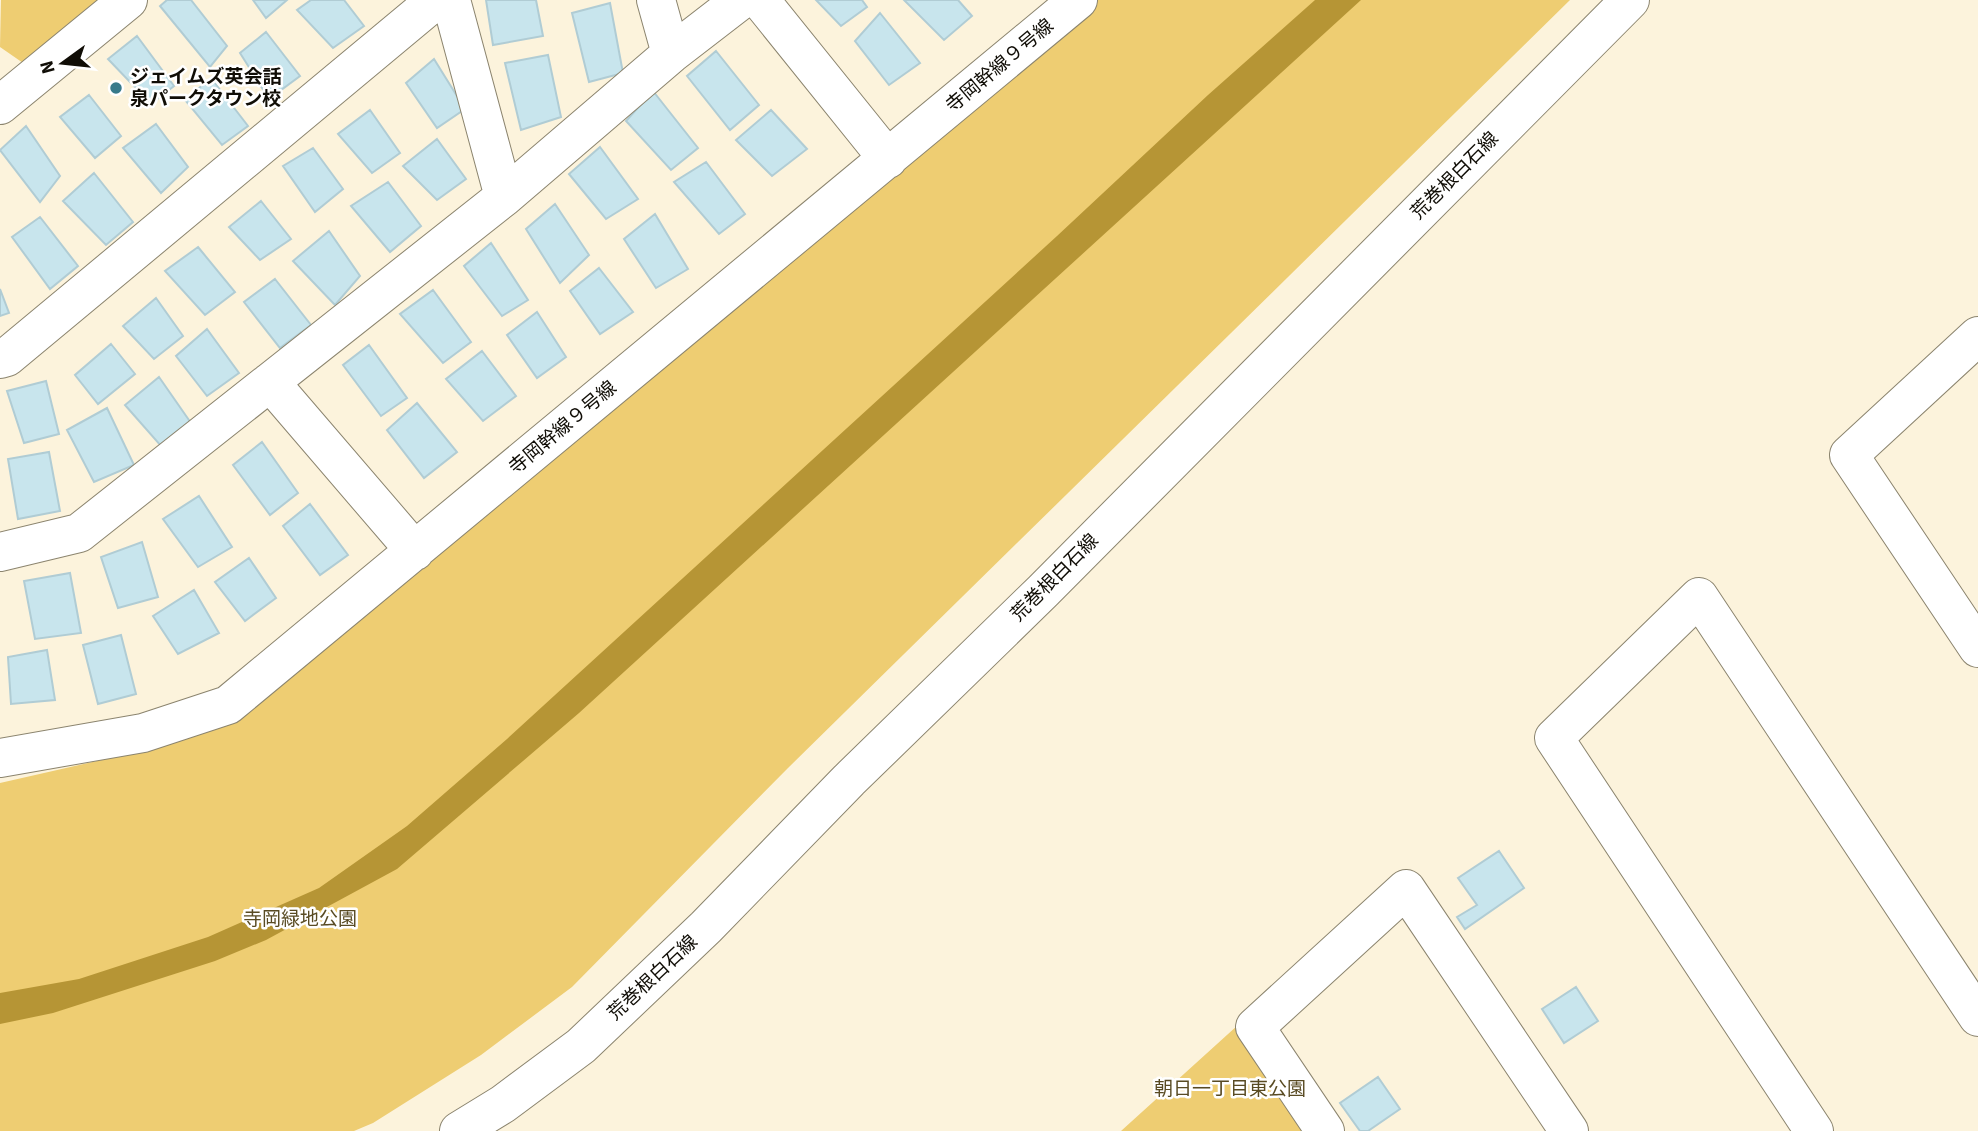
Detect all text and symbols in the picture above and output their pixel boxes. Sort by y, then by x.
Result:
street label: 寺岡幹線９号線 [940,13,1060,119]
north arrow [28,28,98,98]
text: N [33,57,63,77]
place label: ジェイムズ英会話 泉パークタウン校 [130,64,282,113]
marker: ジェイムズ英会話 泉パークタウン校 [108,80,124,96]
street label: 荒巻根白石線 [1405,126,1505,226]
street label: 寺岡幹線９号線 [503,375,623,481]
street label: 荒巻根白石線 [1005,528,1105,628]
park label: 寺岡緑地公園 [243,906,357,933]
street label: 荒巻根白石線 [602,929,704,1027]
park label: 朝日一丁目東公園 [1154,1076,1306,1103]

